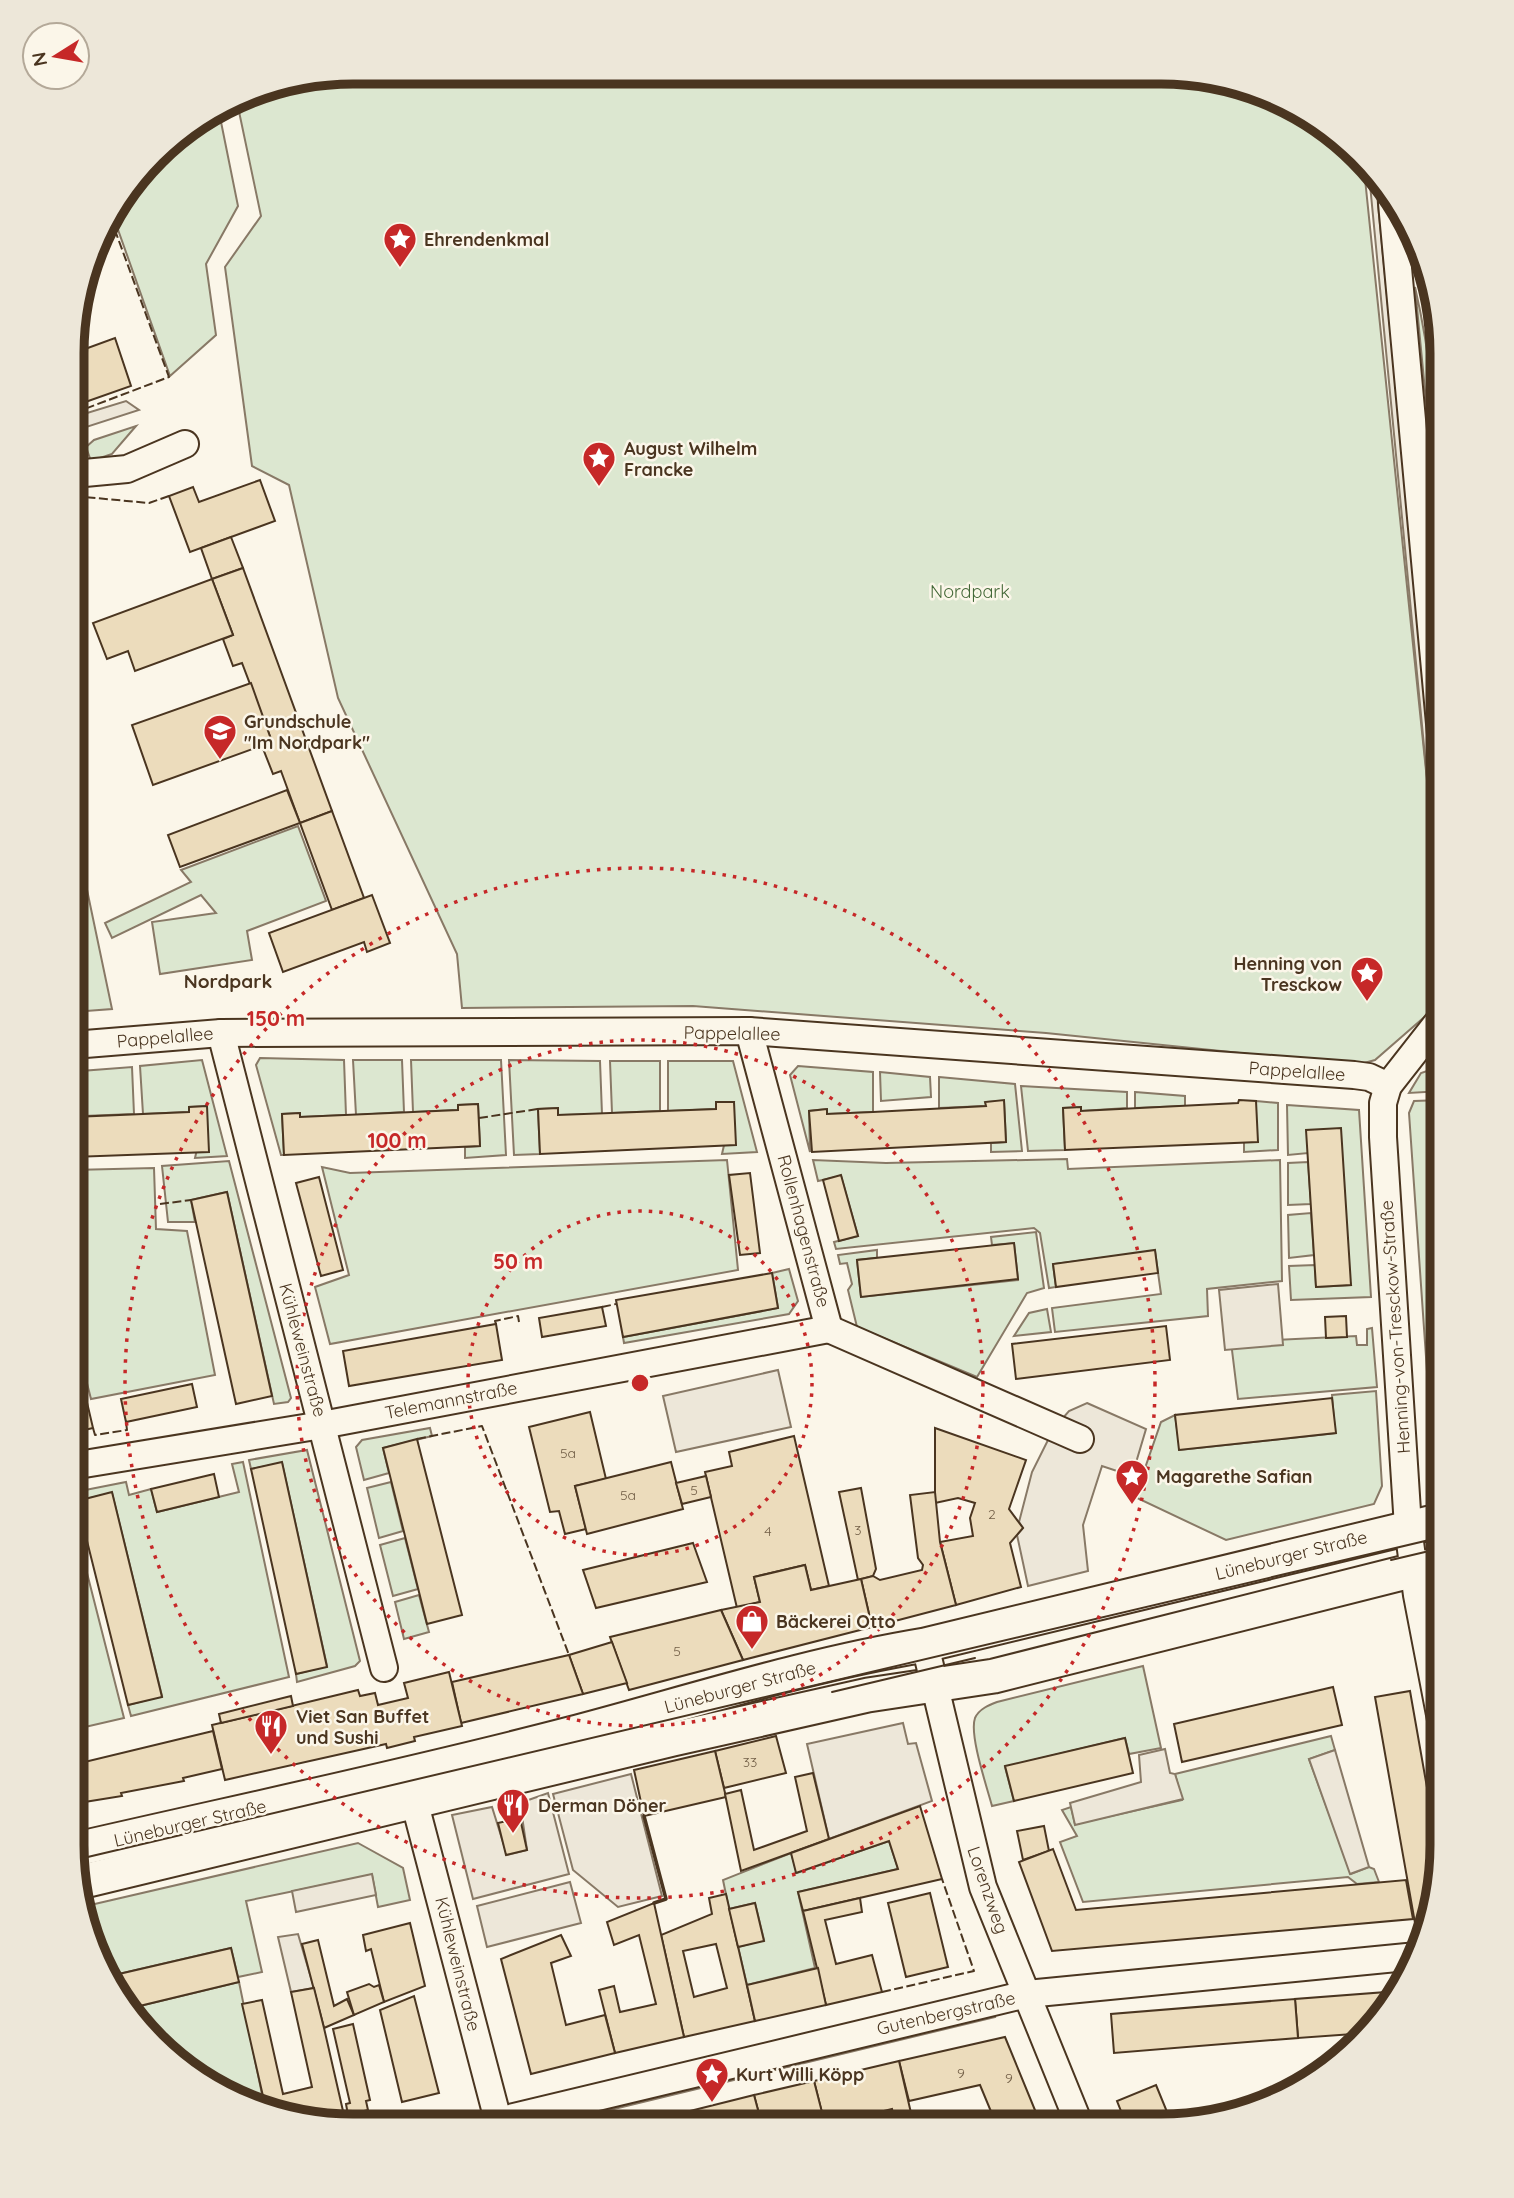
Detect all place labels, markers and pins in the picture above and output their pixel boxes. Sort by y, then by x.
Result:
place icon: Ehrendenkmal [381,220,419,269]
place label: Ehrendenkmal [424,228,549,251]
place label: August Wilhelm Francke [624,437,757,481]
place icon: August Wilhelm Francke [580,439,618,488]
place label: Grundschule "Im Nordpark" [244,710,370,754]
school or university icon: Grundschule "Im Nordpark" [201,712,239,761]
place label: Henning von Tresckow [1233,952,1342,996]
place icon: Henning von Tresckow [1348,954,1386,1003]
centre of rings [628,1371,652,1395]
place icon: Magarethe Safian [1113,1457,1151,1506]
place label: Magarethe Safian [1156,1465,1313,1488]
shop icon: Bäckerei Otto [733,1602,771,1651]
place label: Bäckerei Otto [776,1610,896,1633]
place label: Viet San Buffet und Sushi [296,1705,429,1749]
restaurant icon: Viet San Buffet und Sushi [252,1707,290,1756]
restaurant icon: Derman Döner [494,1786,532,1835]
place label: Derman Döner [538,1794,667,1817]
place icon: Kurt Willi Köpp [693,2055,731,2104]
place label: Kurt Willi Köpp [736,2063,864,2086]

